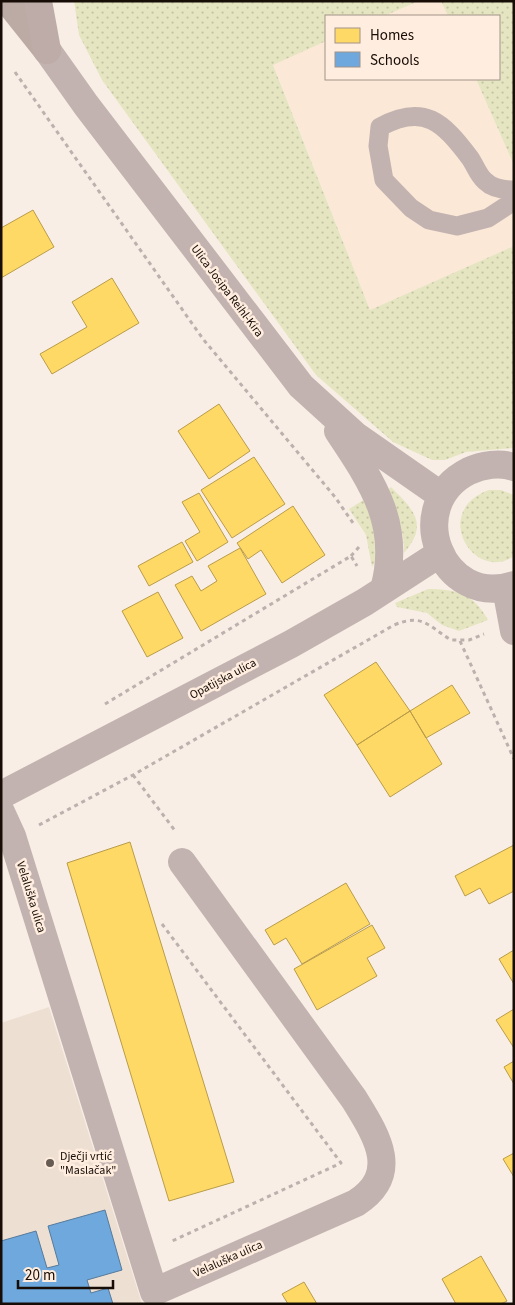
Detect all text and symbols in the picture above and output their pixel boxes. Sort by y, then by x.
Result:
legend [325,15,500,80]
text: Homes [370,25,414,46]
text: Schools [370,50,419,71]
street label: Ulica Josipa Reihl-Kira [187,241,267,341]
street label: Opatijska ulica [187,654,259,704]
street label: Velaluška ulica [12,859,50,935]
place label: Dječji vrtić "Maslačak" [60,1148,116,1179]
marker: Dječji vrtić "Maslačak" [44,1157,56,1169]
street label: Velaluška ulica [191,1236,265,1282]
scale bar [18,1258,112,1290]
text: 20 m [25,1265,55,1286]

